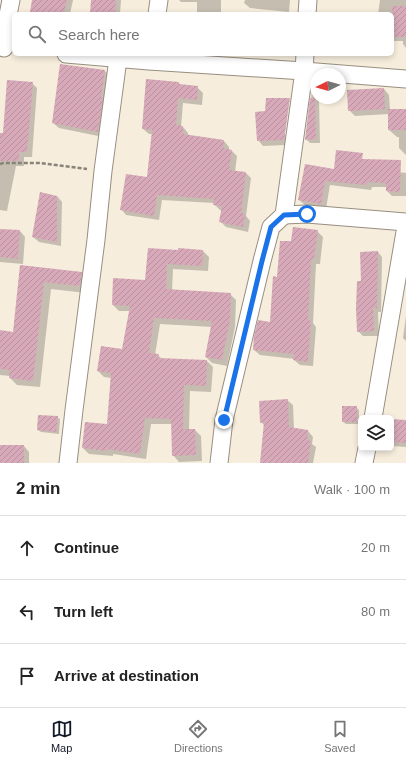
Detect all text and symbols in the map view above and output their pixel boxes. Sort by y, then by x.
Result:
search box [12,12,394,56]
icon: search [26,23,48,45]
text: Search here [58,26,140,43]
north arrow [310,68,346,104]
route start [298,205,316,223]
route end [215,411,233,429]
map controls [358,415,394,451]
button: layers [358,415,394,451]
text: 2 min [16,479,60,498]
text: Walk · 100 m [314,482,390,497]
icon: ahead [16,537,38,559]
text: Continue [54,539,119,556]
text: 20 m [361,540,390,555]
icon: left [16,601,38,623]
text: Turn left [54,603,113,620]
text: 80 m [361,604,390,619]
icon: arrive [16,665,38,687]
text: Arrive at destination [54,667,199,684]
tab: Map [51,718,73,754]
tab: Directions [174,718,223,754]
tab: Saved [324,718,355,754]

